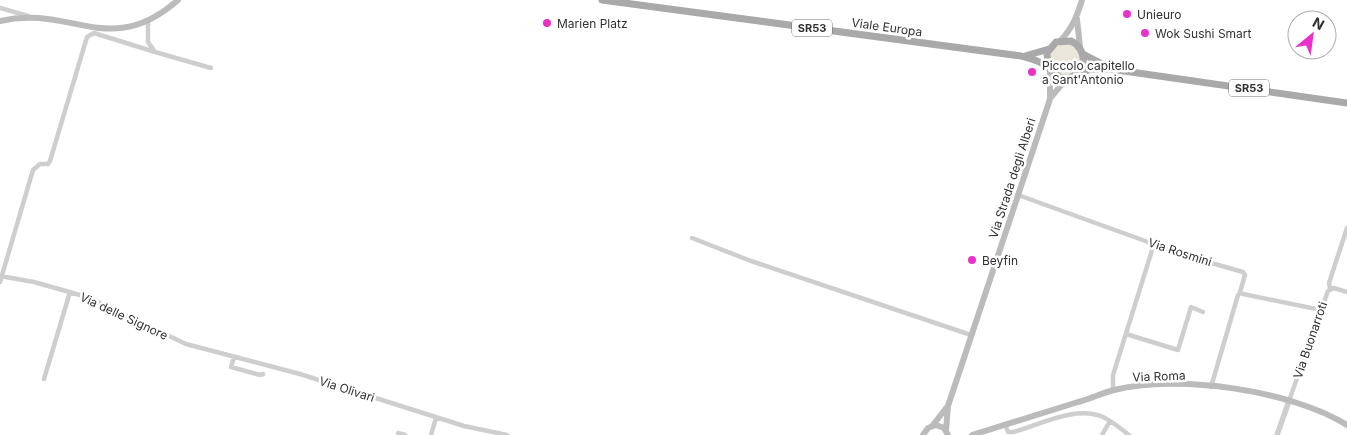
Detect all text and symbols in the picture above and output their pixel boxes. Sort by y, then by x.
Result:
place label: Unieuro [1137,7,1182,22]
marker: Unieuro [1121,8,1133,20]
north arrow [1287,10,1337,60]
text: N [1310,13,1327,33]
street label: Viale Europa [851,15,923,39]
place label: Marien Platz [557,16,628,31]
marker: Marien Platz [541,17,553,29]
road number: SR53 [792,19,832,36]
place label: Wok Sushi Smart [1155,26,1252,41]
marker: Wok Sushi Smart [1139,27,1151,39]
place label: Piccolo capitello a Sant'Antonio [1042,58,1135,87]
marker: Piccolo capitello a Sant'Antonio [1026,66,1038,78]
road number: SR53 [1229,80,1269,96]
street label: Via Strada degli Alberi [985,116,1039,240]
street label: Via Rosmini [1146,235,1214,269]
place label: Beyfin [982,253,1018,268]
marker: Beyfin [966,254,978,266]
street label: Via delle Signore [78,289,170,343]
street label: Via Buonarroti [1290,300,1330,380]
street label: Via Roma [1132,368,1186,384]
street label: Via Olivari [317,373,377,405]

